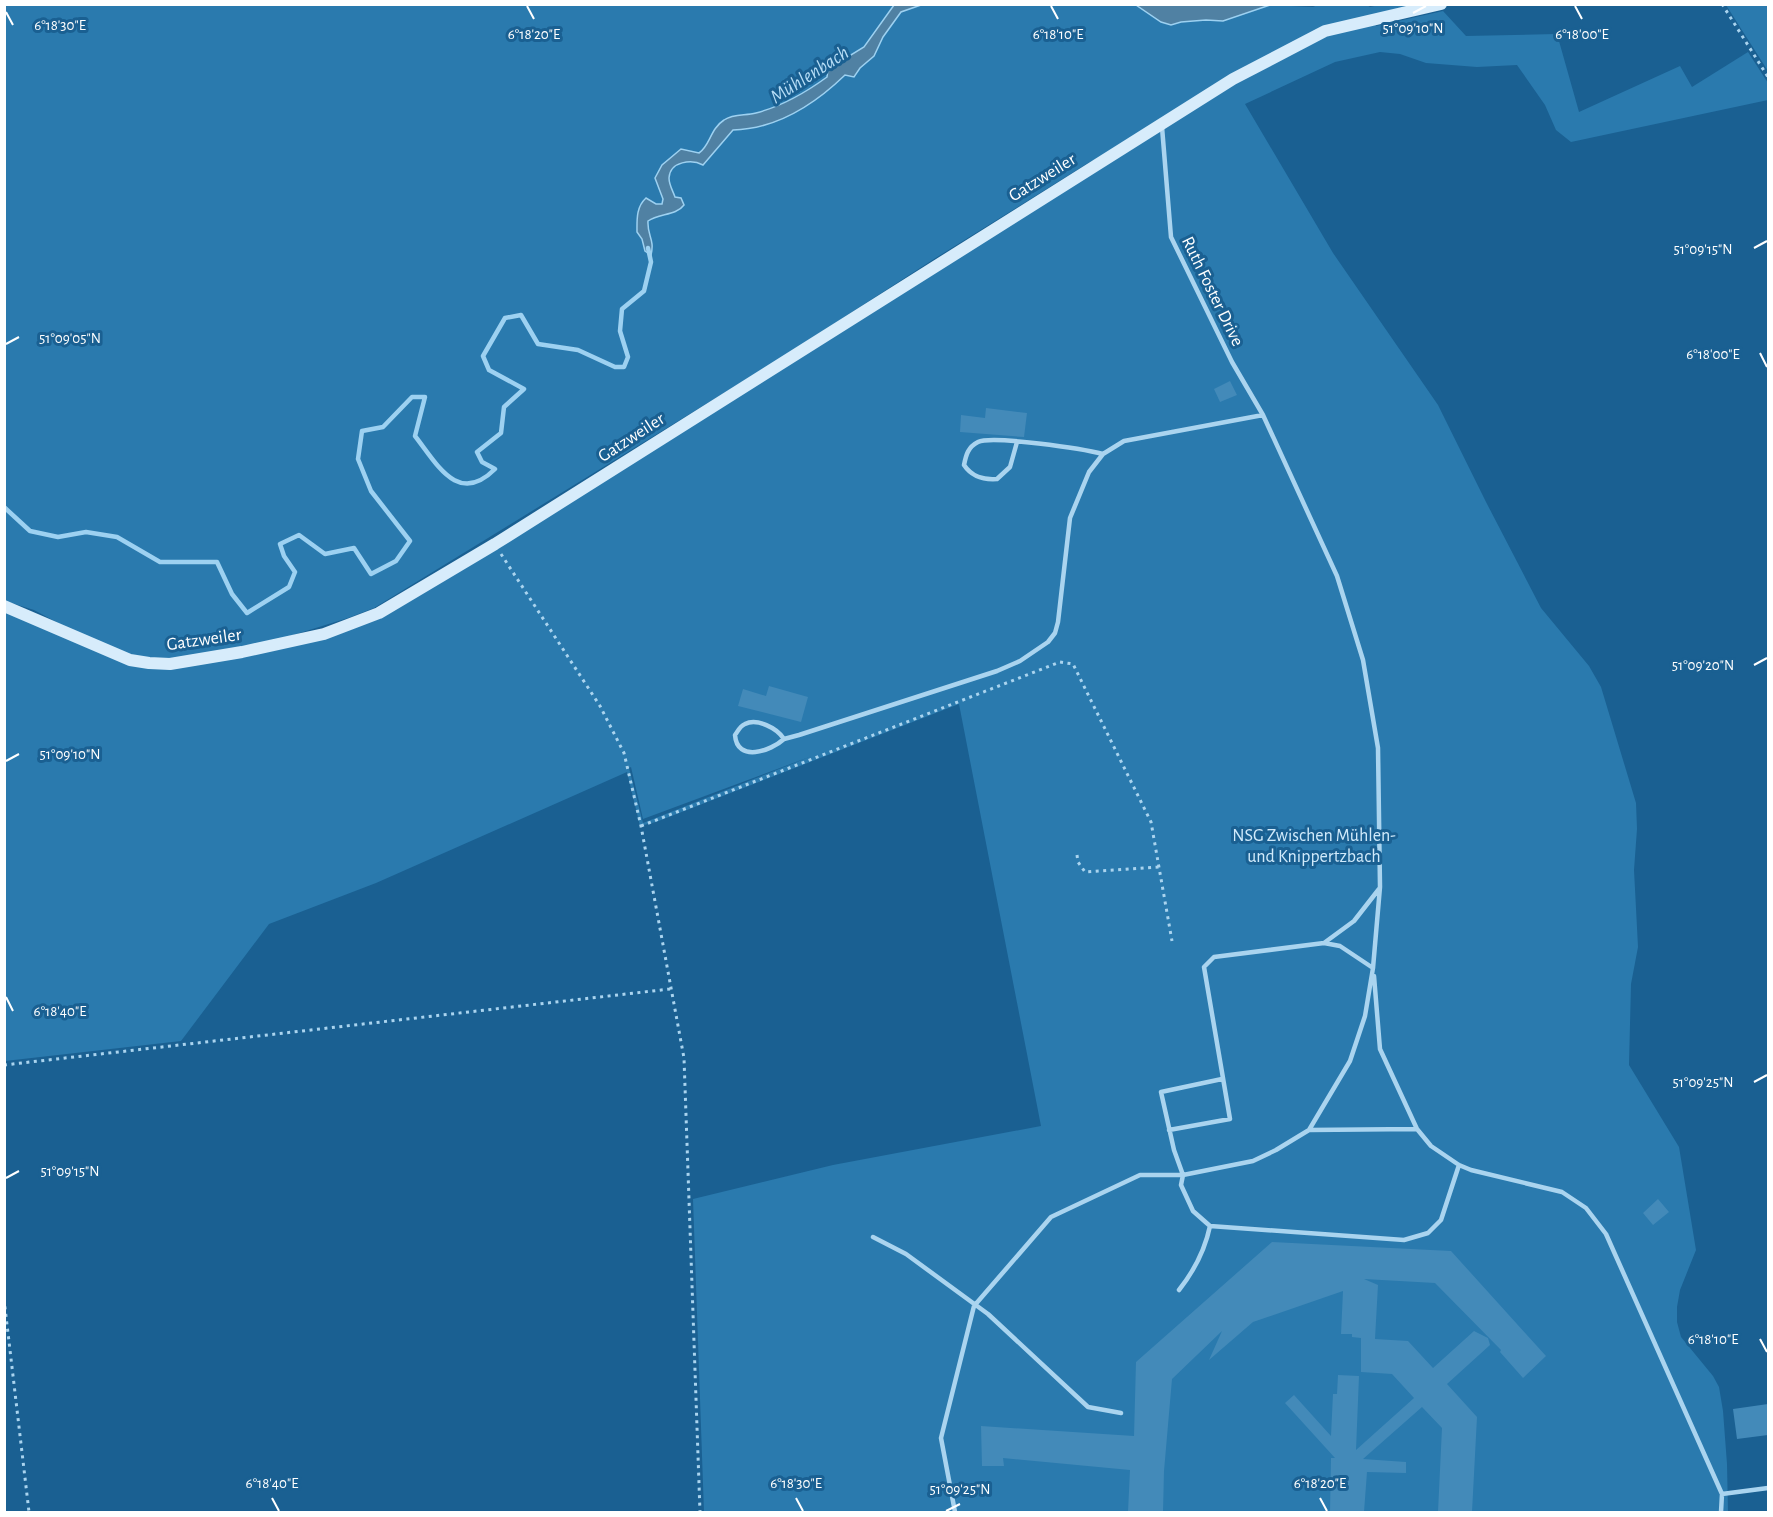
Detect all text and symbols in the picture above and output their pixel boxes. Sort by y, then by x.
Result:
text: 6°18'30"E [34,18,86,33]
text: 51°09'10"N [1383,21,1443,36]
text: 6°18'20"E [508,27,560,42]
text: 6°18'10"E [1033,27,1083,42]
text: 6°18'00"E [1555,27,1609,42]
water label: Mühlenbach [767,42,852,107]
street label: Gatzweiler [1006,150,1079,205]
street label: Ruth Foster Drive [1178,234,1246,349]
text: 51°09'15"N [1673,242,1733,257]
text: 51°09'05"N [39,331,101,346]
text: 6°18'00"E [1686,347,1740,362]
street label: Gatzweiler [595,410,668,466]
street label: Gatzweiler [166,626,243,654]
text: 51°09'20"N [1672,658,1734,673]
text: 51°09'10"N [40,747,100,762]
park label: NSG Zwischen Mühlen- und Knippertzbach [1232,827,1396,866]
text: 6°18'40"E [34,1004,86,1019]
text: 51°09'25"N [1673,1075,1733,1090]
text: 51°09'15"N [40,1164,100,1179]
text: 6°18'10"E [1688,1332,1738,1347]
text: 6°18'40"E [246,1476,298,1491]
text: 6°18'30"E [770,1476,822,1491]
text: 6°18'20"E [1294,1476,1346,1491]
text: 51°09'25"N [930,1482,990,1497]

